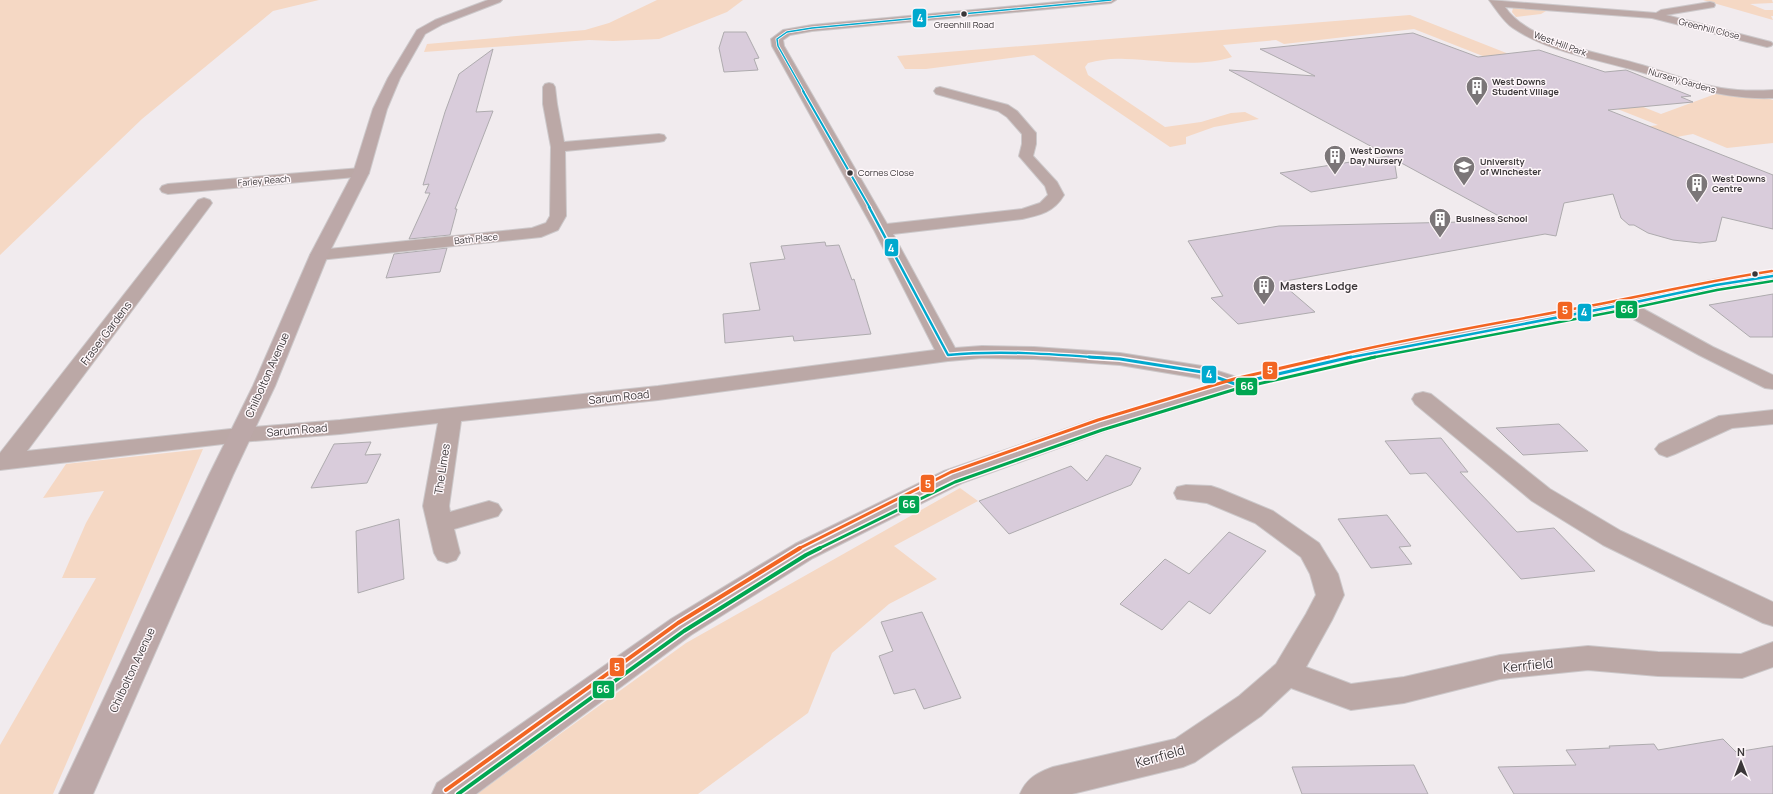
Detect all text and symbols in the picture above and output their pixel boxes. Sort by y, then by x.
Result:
line badge: 4 [912,8,927,28]
marker: Greenhill Road [959,9,969,19]
text: 4 [917,10,924,25]
street label: Greenhill Close [1677,15,1741,42]
place label: Greenhill Road [934,18,994,31]
street label: West Hill Park [1532,28,1589,59]
street label: Nursery Gardens [1647,65,1718,96]
building icon: West Downs Student Village [1464,74,1490,107]
place label: West Downs Student Village [1492,75,1559,98]
building icon: West Downs Day Nursery [1322,143,1348,176]
place label: West Downs Day Nursery [1350,144,1404,167]
school or university icon: University of Winchester [1451,154,1477,187]
place label: University of Winchester [1480,155,1542,178]
place label: Cornes Close [858,166,914,179]
marker: Cornes Close [845,168,855,178]
building icon: West Downs Centre [1684,171,1710,204]
street label: Farley Reach [237,172,291,189]
place label: West Downs Centre [1712,172,1766,195]
building icon: Business School [1427,206,1453,239]
place label: Business School [1456,212,1528,225]
street label: Bath Place [453,230,498,247]
line badge: 4 [884,238,899,257]
text: 4 [888,240,895,255]
unlabelled marker [1750,269,1760,279]
building icon: Masters Lodge [1251,273,1277,306]
place label: Masters Lodge [1280,278,1358,293]
street label: Fraser Gardens [77,297,135,368]
line badge: 66 [1615,300,1638,319]
line badge: 5 [1557,301,1573,320]
text: 66 [1620,301,1634,316]
text: 5 [1562,302,1568,317]
line badge: 4 [1577,303,1592,322]
text: 4 [1581,304,1588,319]
street label: Chilbolton Avenue [241,329,292,420]
line badge: 5 [1262,361,1278,380]
text: 5 [1267,362,1273,377]
line badge: 4 [1201,365,1217,384]
text: 4 [1206,366,1213,381]
line badge: 66 [1235,377,1258,396]
text: 66 [1240,378,1254,393]
street label: Sarum Road [588,386,650,407]
street label: Sarum Road [266,419,328,440]
street label: The Limes [430,442,453,495]
line badge: 5 [920,474,935,493]
text: 5 [925,476,931,491]
line badge: 66 [898,495,920,514]
text: 66 [902,496,916,511]
street label: Chilbolton Avenue [105,624,158,715]
street label: Kerrfield [1502,653,1554,677]
line badge: 5 [609,657,625,677]
text: 5 [614,659,620,674]
line badge: 66 [592,680,615,699]
text: 66 [596,681,610,696]
street label: Kerrfield [1133,740,1187,772]
north arrow [1721,742,1761,782]
text: N [1737,744,1745,759]

